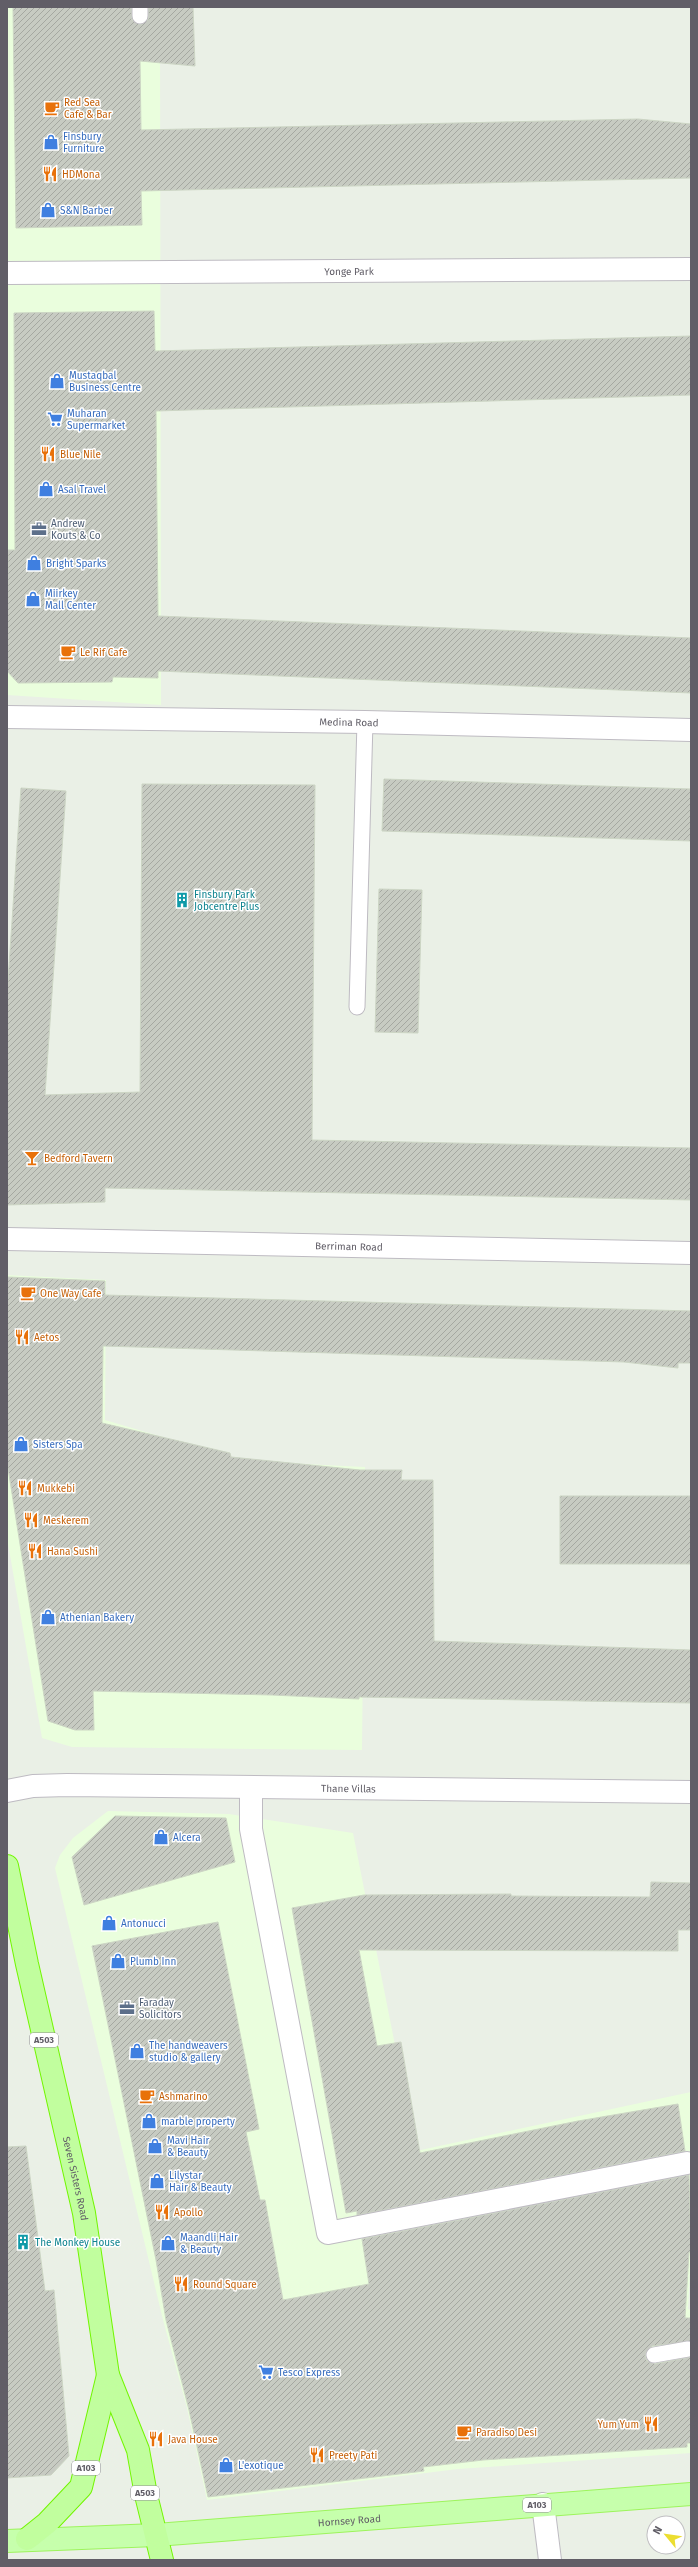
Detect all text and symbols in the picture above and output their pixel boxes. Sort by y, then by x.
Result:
place label: Red Sea Cafe & Bar [64,97,112,121]
cafe icon: Red Sea Cafe & Bar [43,99,61,117]
place label: Finsbury Furniture [63,131,104,155]
shop icon: Finsbury Furniture [42,133,60,151]
restaurant icon: HDMona [41,165,59,183]
place label: HDMona [62,169,100,181]
shop icon: S&N Barber [39,201,57,219]
place label: S&N Barber [60,205,113,217]
street label: Yonge Park [324,266,375,278]
place label: Mustaqbal Business Centre [69,370,141,394]
shop icon: Mustaqbal Business Centre [48,372,66,390]
place label: Muharan Supermarket [67,408,126,432]
supermarket icon: Muharan Supermarket [46,410,64,428]
restaurant icon: Blue Nile [39,445,57,463]
place label: Blue Nile [60,449,101,461]
shop icon: Asal Travel [37,480,55,498]
place label: Asal Travel [58,484,106,496]
place label: Andrew Kouts & Co [51,518,101,542]
office icon: Andrew Kouts & Co [30,520,48,538]
shop icon: Bright Sparks [25,554,43,572]
place label: Bright Sparks [46,558,107,570]
place label: Miirkey Mall Center [45,588,96,612]
shop icon: Miirkey Mall Center [24,590,42,608]
cafe icon: Le Rif Cafe [59,643,77,661]
place label: Le Rif Cafe [80,647,127,659]
street label: Medina Road [319,716,379,729]
place label: Finsbury Park Jobcentre Plus [194,889,259,913]
building icon: Finsbury Park Jobcentre Plus [173,891,191,909]
bar icon: Bedford Tavern [23,1149,41,1167]
place label: Bedford Tavern [44,1153,113,1165]
street label: Berriman Road [315,1240,383,1254]
cafe icon: One Way Cafe [19,1284,37,1302]
place label: One Way Cafe [40,1288,101,1300]
restaurant icon: Aetos [13,1328,31,1346]
place label: Aetos [34,1332,59,1344]
shop icon: Sisters Spa [12,1435,30,1453]
place label: Sisters Spa [33,1439,83,1451]
restaurant icon: Mukkebi [16,1479,34,1497]
place label: Mukkebi [37,1483,75,1495]
restaurant icon: Meskerem [22,1511,40,1529]
place label: Meskerem [43,1515,89,1527]
restaurant icon: Hana Sushi [26,1542,44,1560]
place label: Hana Sushi [47,1546,98,1558]
shop icon: Athenian Bakery [39,1608,57,1626]
place label: Athenian Bakery [60,1612,134,1624]
street label: Thane Villas [321,1783,376,1795]
shop icon: Alcera [152,1828,170,1846]
place label: Alcera [173,1832,201,1844]
shop icon: Antonucci [100,1914,118,1932]
place label: Antonucci [121,1918,166,1930]
shop icon: Plumb Inn [109,1952,127,1970]
place label: Plumb Inn [130,1956,176,1968]
place label: Faraday Solicitors [139,1997,182,2021]
office icon: Faraday Solicitors [118,1999,136,2017]
road number: A503 [30,2033,58,2047]
place label: The handweavers studio & gallery [149,2040,228,2064]
shop icon: The handweavers studio & gallery [128,2042,146,2060]
cafe icon: Ashmarino [138,2087,156,2105]
place label: Ashmarino [159,2091,208,2103]
shop icon: marble property [140,2112,158,2130]
place label: marble property [161,2116,235,2128]
place label: Mavi Hair & Beauty [167,2135,210,2159]
street label: Seven Sisters Road [60,2136,90,2221]
shop icon: Mavi Hair & Beauty [146,2137,164,2155]
place label: Lilystar Hair & Beauty [169,2170,232,2194]
shop icon: Lilystar Hair & Beauty [148,2172,166,2190]
restaurant icon: Apollo [153,2203,171,2221]
place label: Apollo [174,2207,203,2219]
place label: Maandli Hair & Beauty [180,2232,238,2256]
building icon: The Monkey House [14,2233,32,2251]
shop icon: Maandli Hair & Beauty [159,2234,177,2252]
place label: The Monkey House [35,2237,120,2249]
restaurant icon: Round Square [172,2275,190,2293]
place label: Round Square [193,2279,257,2291]
supermarket icon: Tesco Express [257,2363,275,2381]
place label: Tesco Express [278,2367,341,2379]
restaurant icon: Yum Yum [642,2415,660,2433]
place label: Yum Yum [598,2419,639,2431]
cafe icon: Paradiso Desi [455,2423,473,2441]
place label: Paradiso Desi [476,2427,537,2439]
restaurant icon: Java House [147,2430,165,2448]
place label: Java House [168,2434,218,2446]
restaurant icon: Preety Pati [308,2446,326,2464]
place label: Preety Pati [329,2450,378,2462]
shop icon: L'exotique [217,2456,235,2474]
place label: L'exotique [238,2460,284,2472]
road number: A103 [72,2461,100,2475]
road number: A503 [131,2486,159,2500]
road number: A103 [523,2498,551,2512]
street label: Hornsey Road [317,2513,381,2530]
north arrow [646,2515,686,2555]
text: N [650,2524,665,2537]

